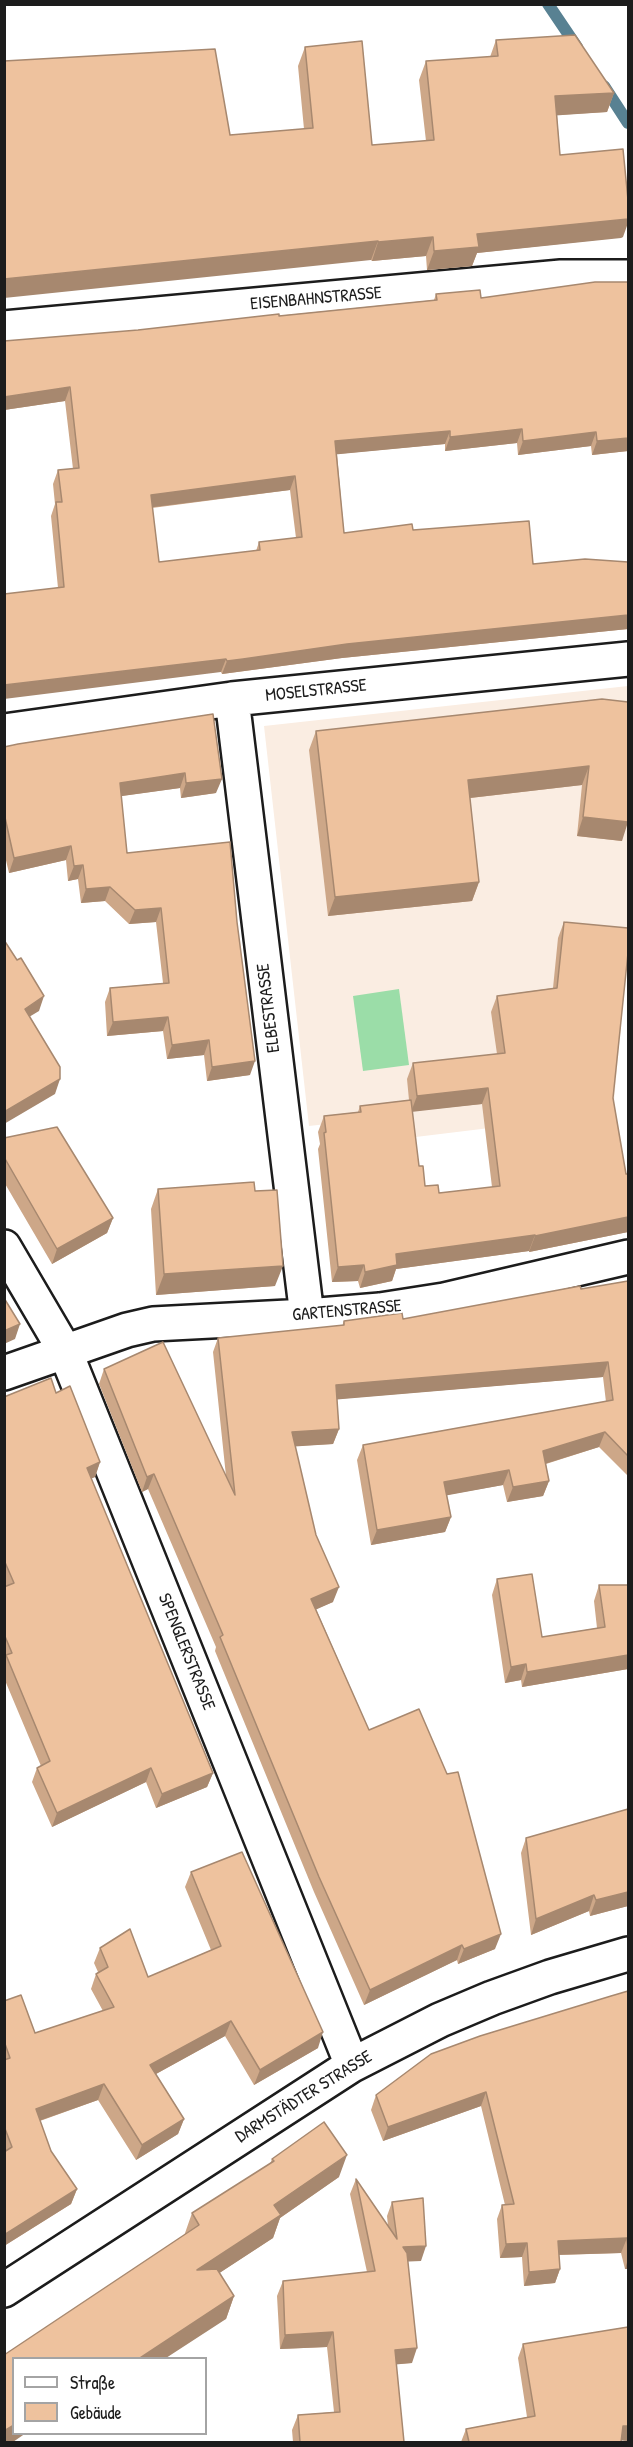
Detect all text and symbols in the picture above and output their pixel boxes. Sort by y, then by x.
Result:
street label: EISENBAHNSTRASSE [249,282,383,316]
street label: MOSELSTRASSE [264,675,368,707]
street label: ELBESTRASSE [253,962,285,1054]
street label: GARTENSTRASSE [291,1295,403,1327]
street label: SPENGLERSTRASSE [153,1590,219,1714]
street label: DARMSTÄDTER STRASSE [232,2046,376,2148]
legend [12,2357,207,2435]
text: Straße [70,2370,115,2395]
text: Gebäude [70,2400,122,2425]

